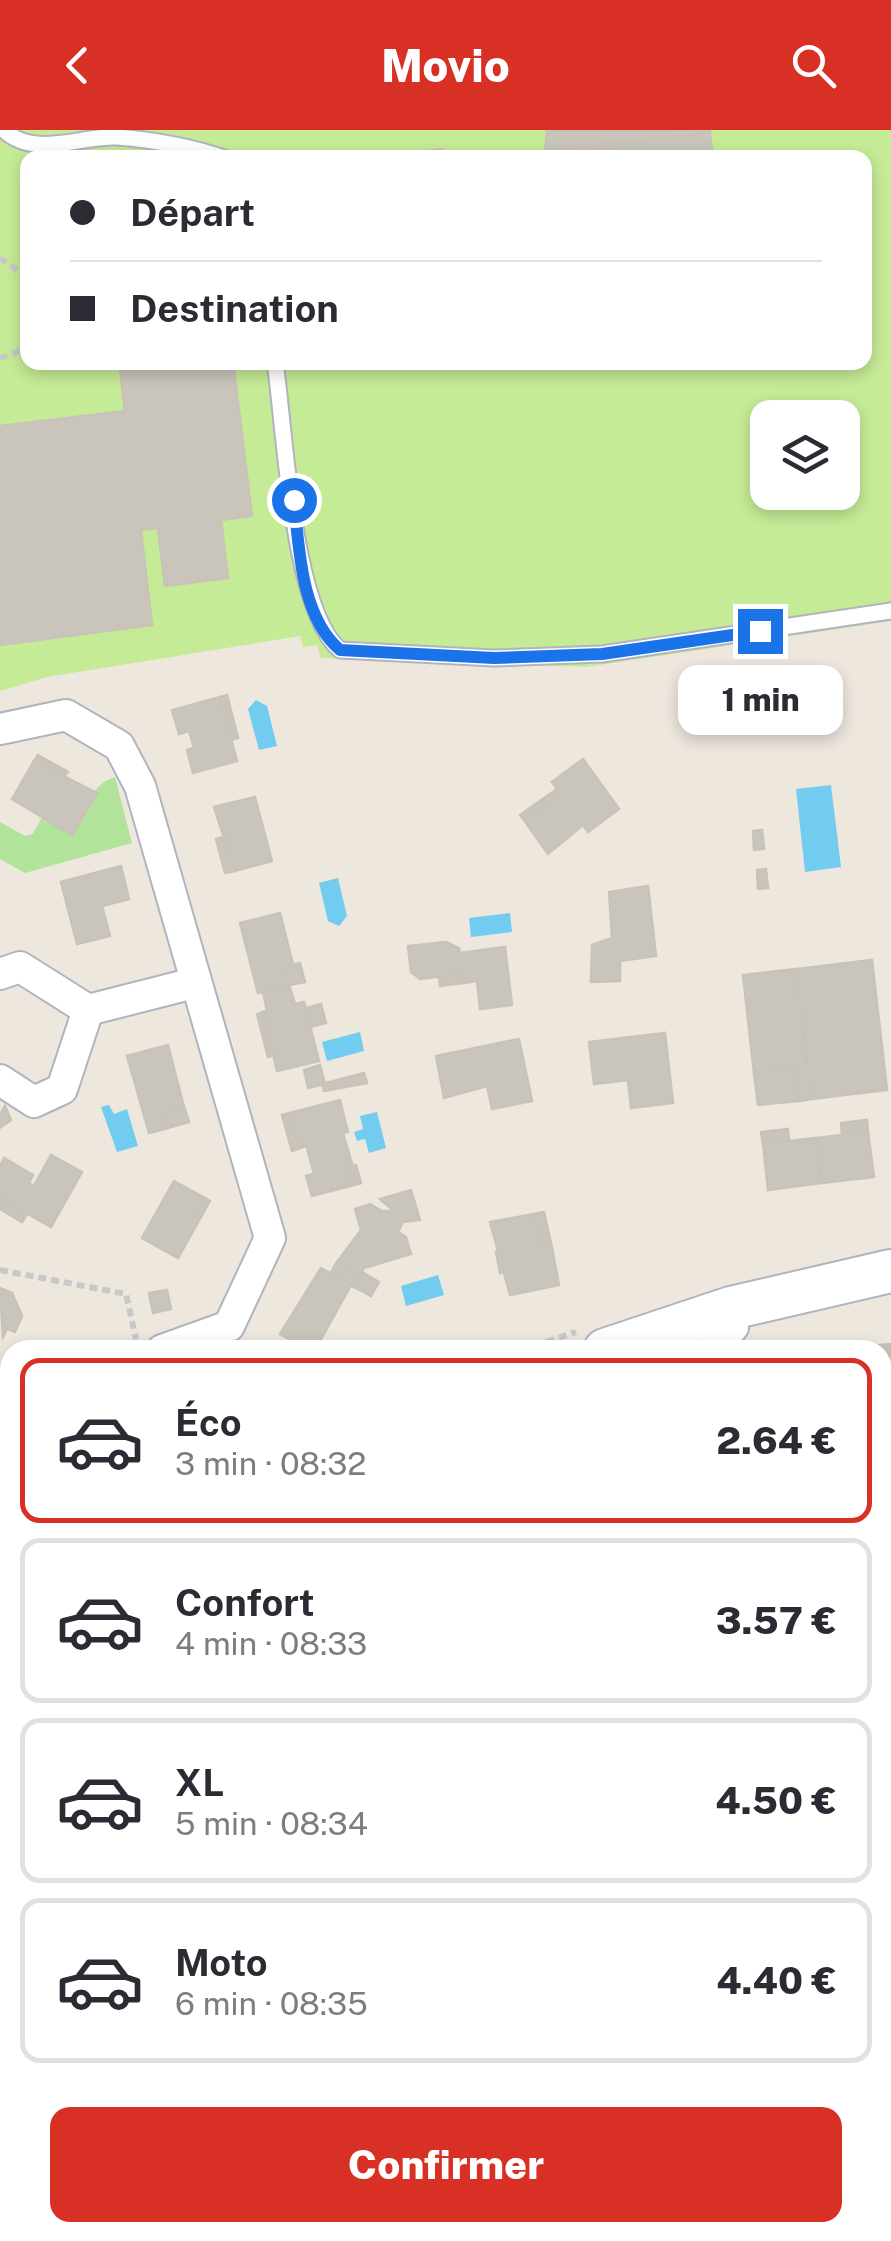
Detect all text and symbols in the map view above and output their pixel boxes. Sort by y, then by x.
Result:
icon: back [50,38,105,93]
icon: search [786,38,841,93]
text: Movio [381,39,510,92]
text: Départ [130,190,255,235]
text: Destination [130,286,339,331]
map controls [750,400,860,510]
button: layers [750,400,860,510]
route start [272,478,317,523]
route end [738,609,783,654]
callout: 1 min [678,666,842,736]
text: 1 min [721,681,800,718]
icon: car [55,1396,145,1486]
text: Éco [175,1400,242,1445]
text: 2.64 € [716,1418,837,1463]
text: 3 min · 08:32 [175,1445,366,1482]
icon: car [55,1576,145,1666]
text: Confort [175,1580,315,1625]
text: 3.57 € [716,1598,837,1643]
text: 4 min · 08:33 [175,1625,367,1662]
icon: car [55,1756,145,1846]
text: XL [175,1760,224,1805]
text: 4.50 € [715,1778,837,1823]
text: 5 min · 08:34 [175,1805,368,1842]
icon: car [55,1936,145,2026]
text: Moto [175,1940,268,1985]
text: 4.40 € [716,1958,837,2003]
text: 6 min · 08:35 [175,1985,368,2022]
button: Confirmer [50,2107,842,2222]

